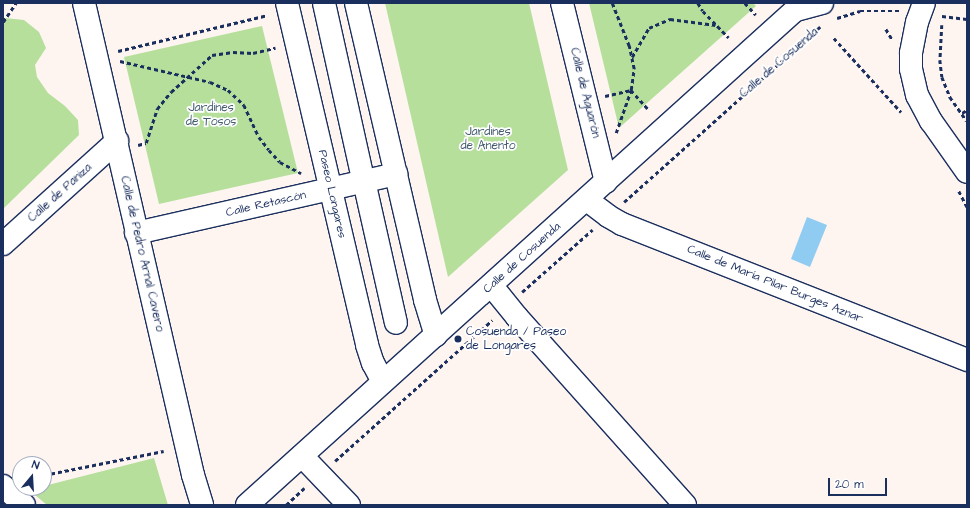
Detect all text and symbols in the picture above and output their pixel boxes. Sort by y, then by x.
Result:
street label: Calle de Cosuenda [737,25,821,101]
street label: Calle de Aguarón [567,46,603,140]
park label: Jardines de Tosos [186,101,236,129]
park label: Jardines de Anento [460,125,516,153]
street label: Paseo Longares [315,148,349,240]
street label: Calle de Paniza [25,161,95,225]
street label: Calle de Pedro Arnal Cavero [117,175,167,333]
street label: Calle Retascón [224,188,308,220]
street label: Calle de Cosuenda [480,219,564,297]
street label: Calle de María Pilar Burges Aznar [685,242,865,326]
place label: Cosuenda / Paseo de Longares [466,325,566,353]
marker: Cosuenda / Paseo de Longares [453,334,463,344]
north arrow [12,456,52,496]
text: N [30,457,41,473]
scale bar [830,470,889,496]
text: 20 m [835,476,864,493]

